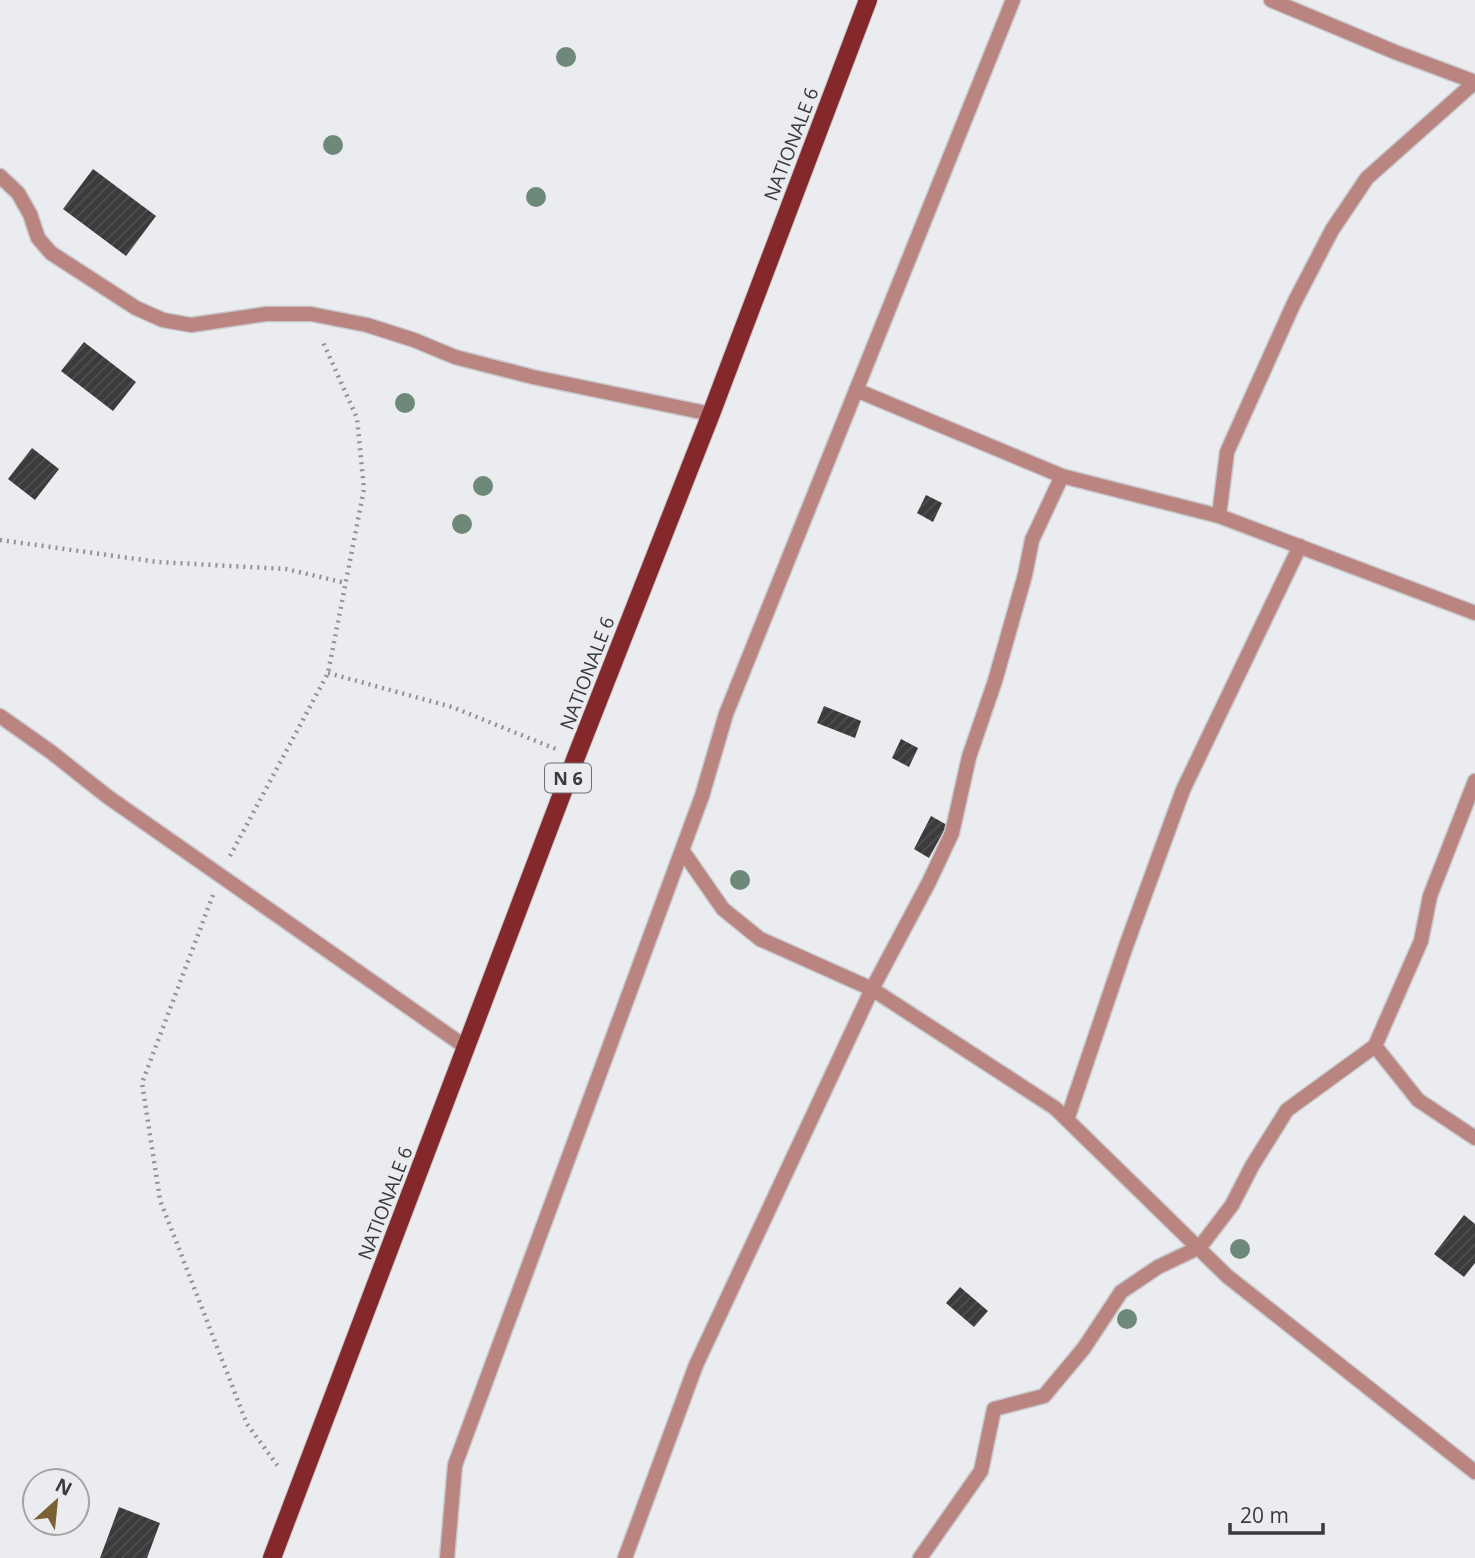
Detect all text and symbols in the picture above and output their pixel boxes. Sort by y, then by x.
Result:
street label: NATIONALE 6 [757,84,825,204]
street label: NATIONALE 6 [553,613,621,733]
road number: N 6 [545,764,591,792]
street label: NATIONALE 6 [351,1143,419,1263]
north arrow [21,1467,91,1537]
text: N [51,1472,77,1502]
scale bar [1230,1492,1323,1536]
text: 20 m [1240,1501,1289,1529]

